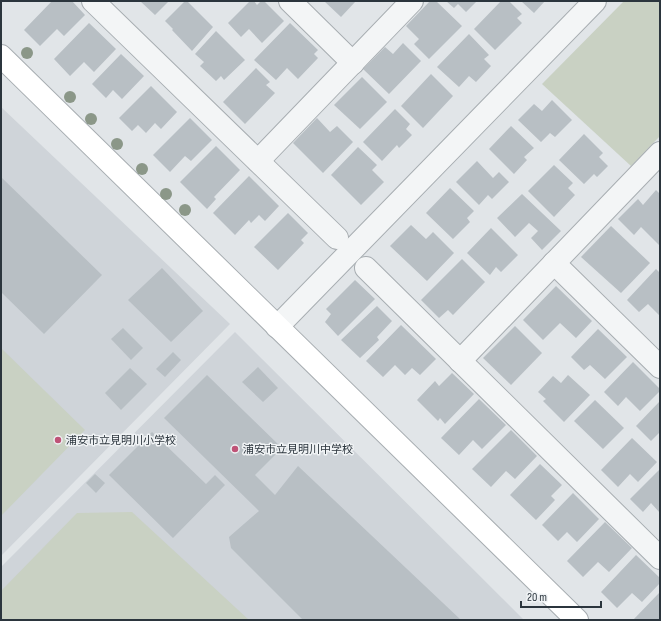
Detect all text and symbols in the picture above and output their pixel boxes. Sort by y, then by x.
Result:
place label: 浦安市立見明川小学校 [66,434,176,447]
marker: 浦安市立見明川小学校 [53,435,63,445]
place label: 浦安市立見明川中学校 [243,443,353,456]
marker: 浦安市立見明川中学校 [230,444,240,454]
scale bar [521,583,601,609]
text: 20 m [527,590,547,605]

